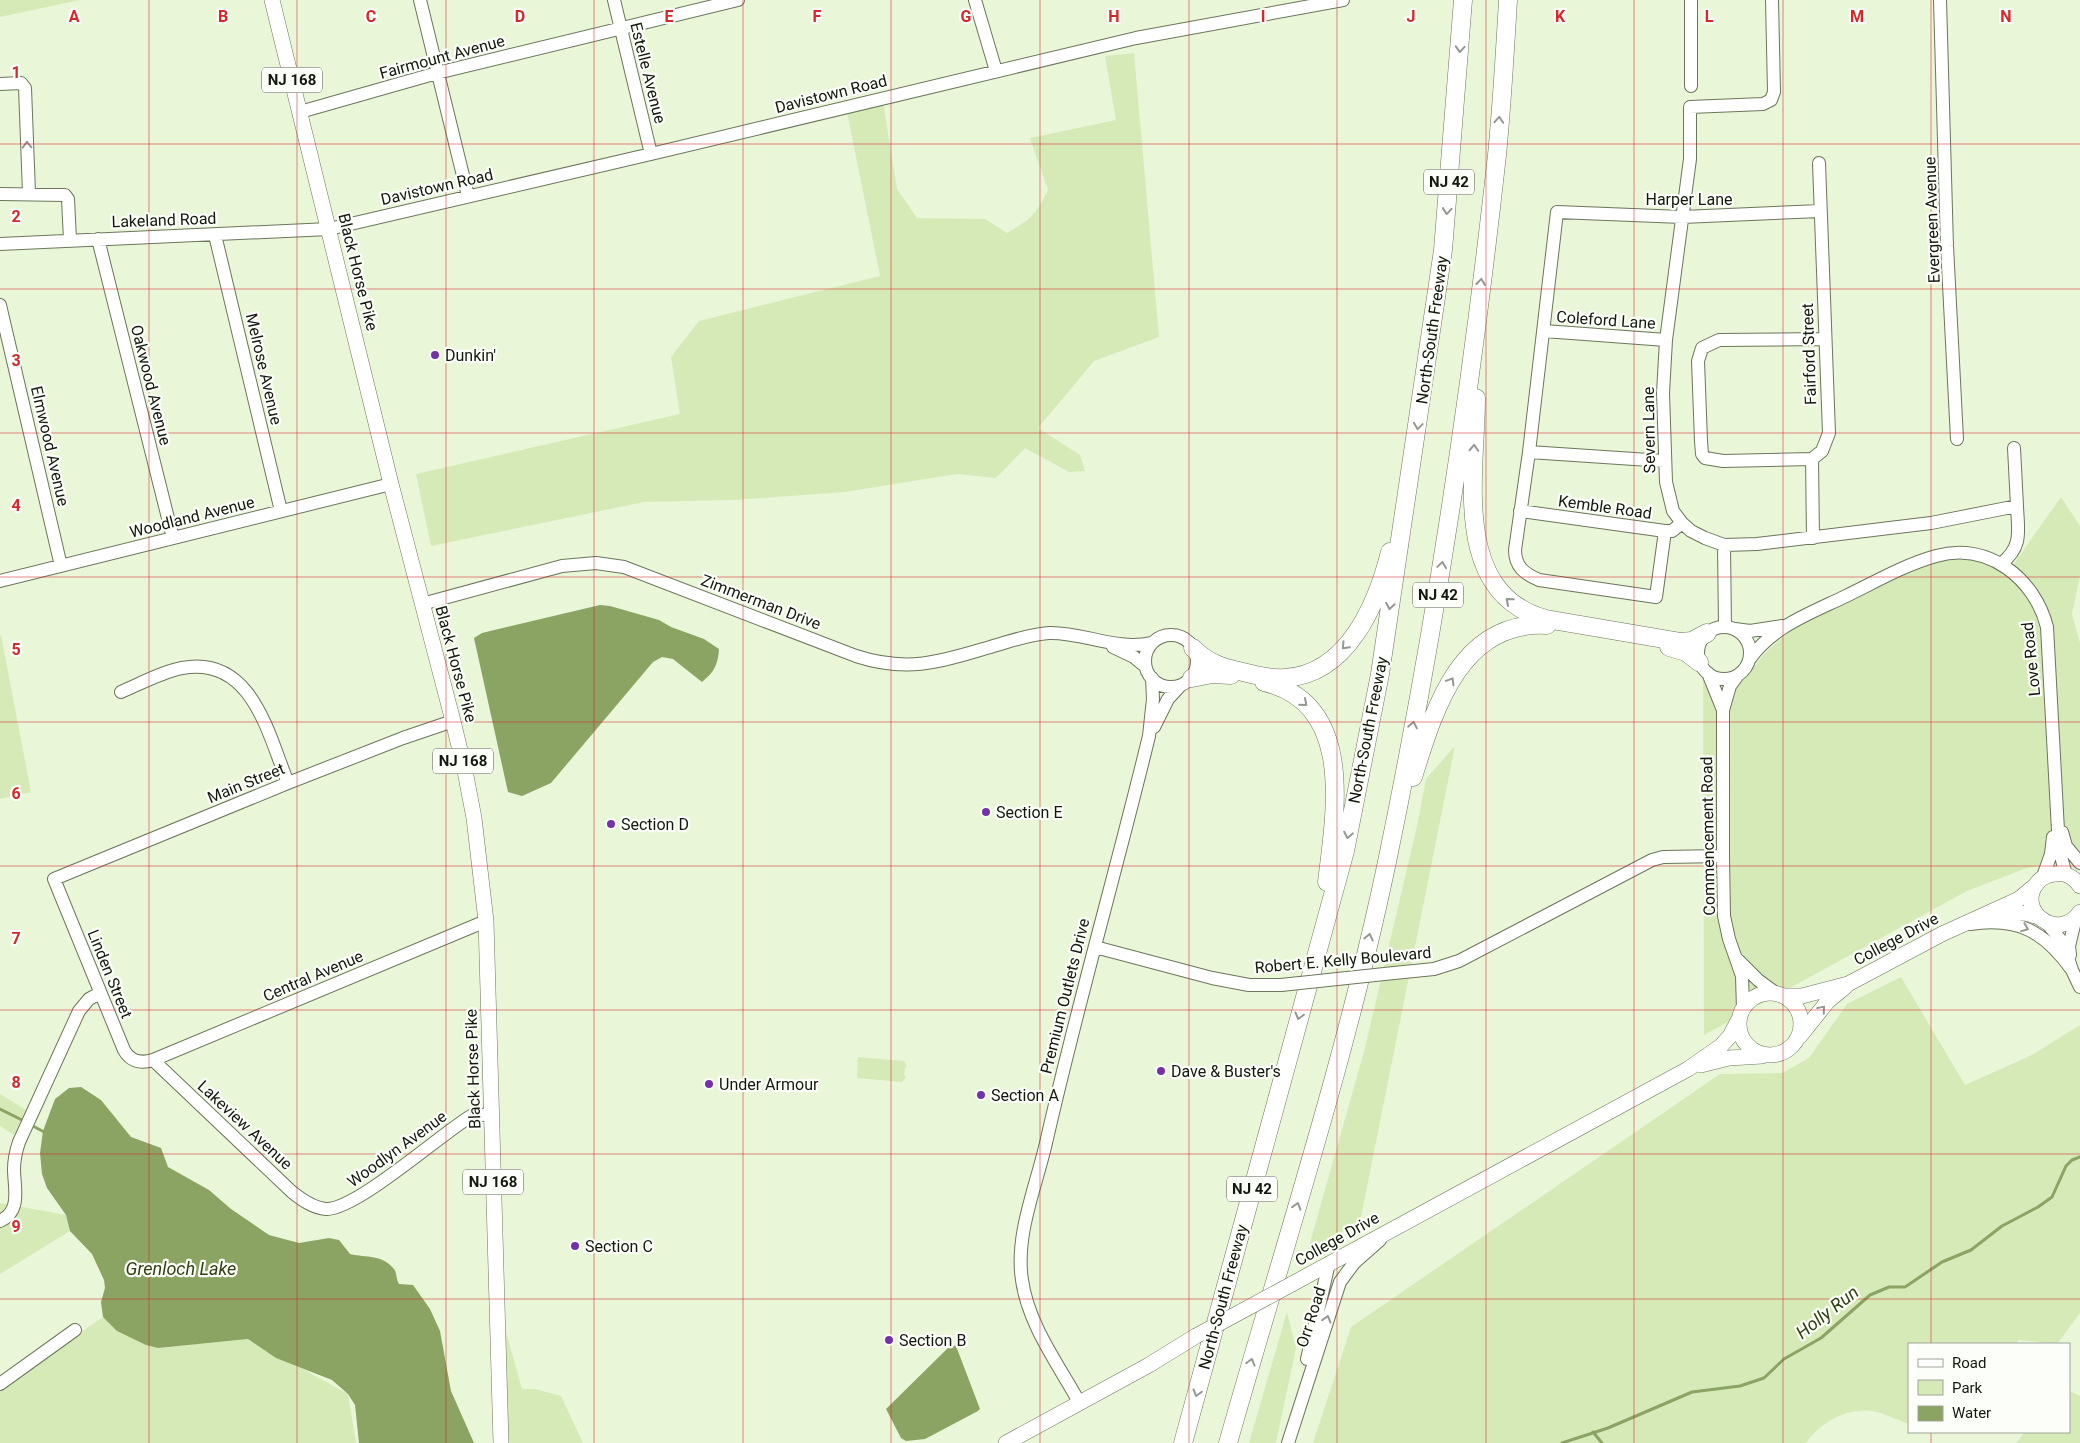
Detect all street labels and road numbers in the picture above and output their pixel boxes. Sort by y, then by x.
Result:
street label: Estelle Avenue [626,20,670,126]
street label: Fairmount Avenue [377,31,507,83]
road number: NJ 168 [262,68,322,92]
street label: Davistown Road [773,71,889,117]
street label: Evergreen Avenue [1920,156,1944,284]
street label: Davistown Road [379,165,495,209]
road number: NJ 42 [1424,170,1474,194]
street label: Harper Lane [1645,190,1733,209]
street label: Lakeland Road [111,209,217,231]
street label: Black Horse Pike [334,211,382,333]
street label: North-South Freeway [1412,254,1452,405]
street label: Fairford Street [1798,303,1820,405]
street label: Coleford Lane [1556,307,1656,333]
street label: Melrose Avenue [242,311,286,427]
street label: Oakwood Avenue [127,323,175,447]
street label: Elmwood Avenue [27,384,73,508]
street label: Severn Lane [1639,386,1659,474]
street label: Kemble Road [1557,491,1653,523]
street label: Woodland Avenue [128,492,256,542]
street label: Zimmerman Drive [698,570,824,634]
road number: NJ 42 [1413,582,1463,608]
street label: Black Horse Pike [431,604,481,724]
street label: Love Road [2018,621,2044,697]
street label: North-South Freeway [1344,654,1392,805]
road number: NJ 168 [433,748,493,774]
street label: Commencement Road [1697,756,1719,916]
street label: Main Street [205,759,287,807]
street label: College Drive [1850,909,1942,969]
street label: Premium Outlets Drive [1036,916,1094,1076]
street label: Linden Street [84,927,136,1021]
street label: Robert E. Kelly Boulevard [1254,943,1432,977]
street label: Central Avenue [260,946,366,1006]
street label: Black Horse Pike [461,1009,485,1129]
street label: Lakeview Avenue [194,1076,296,1174]
street label: Woodlyn Avenue [344,1107,450,1191]
road number: NJ 168 [463,1170,523,1194]
road number: NJ 42 [1227,1176,1277,1202]
street label: College Drive [1292,1208,1382,1270]
street label: North-South Freeway [1194,1222,1252,1372]
street label: Orr Road [1292,1284,1330,1350]

